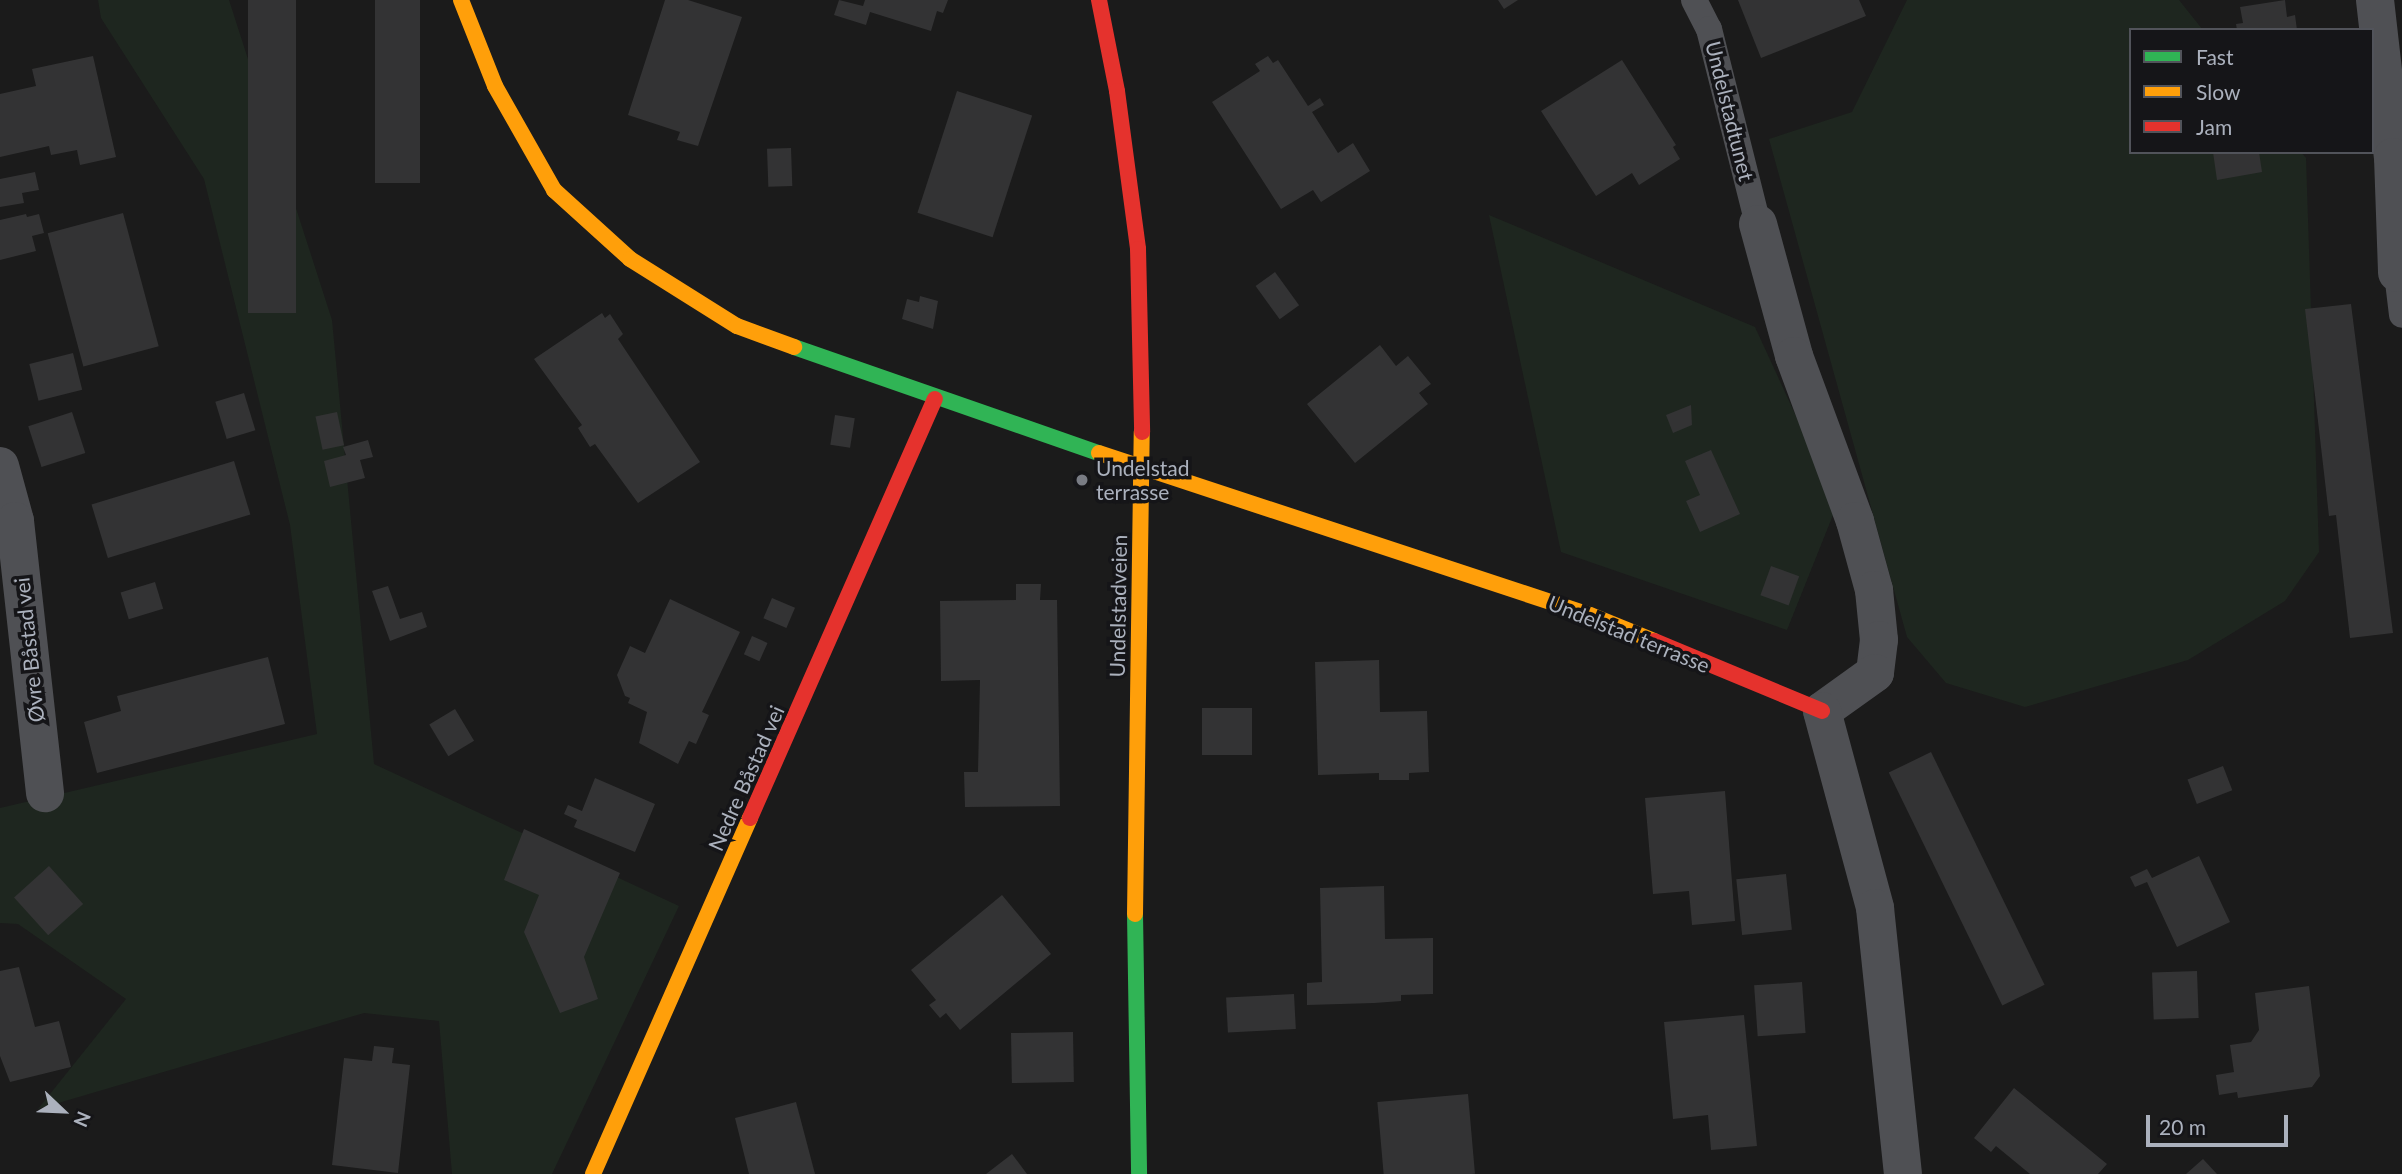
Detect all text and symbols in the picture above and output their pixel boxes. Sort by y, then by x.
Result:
legend [2129,28,2374,154]
street label: Undelstadtunet [1700,39,1760,183]
text: Fast [2196,44,2233,69]
text: Slow [2196,79,2240,104]
text: Jam [2196,114,2232,139]
place label: Undelstad terrasse [1096,455,1189,505]
marker: Undelstad terrasse [1074,472,1090,488]
street label: Undelstadveien [1104,534,1132,678]
street label: Øvre Båstad vei [9,576,49,724]
street label: Undelstad terrasse [1544,590,1714,678]
street label: Nedre Båstad vei [703,701,789,855]
north arrow [28,1076,98,1146]
scale bar [2150,1100,2292,1144]
text: N [69,1108,96,1131]
text: 20 m [2159,1114,2206,1139]

